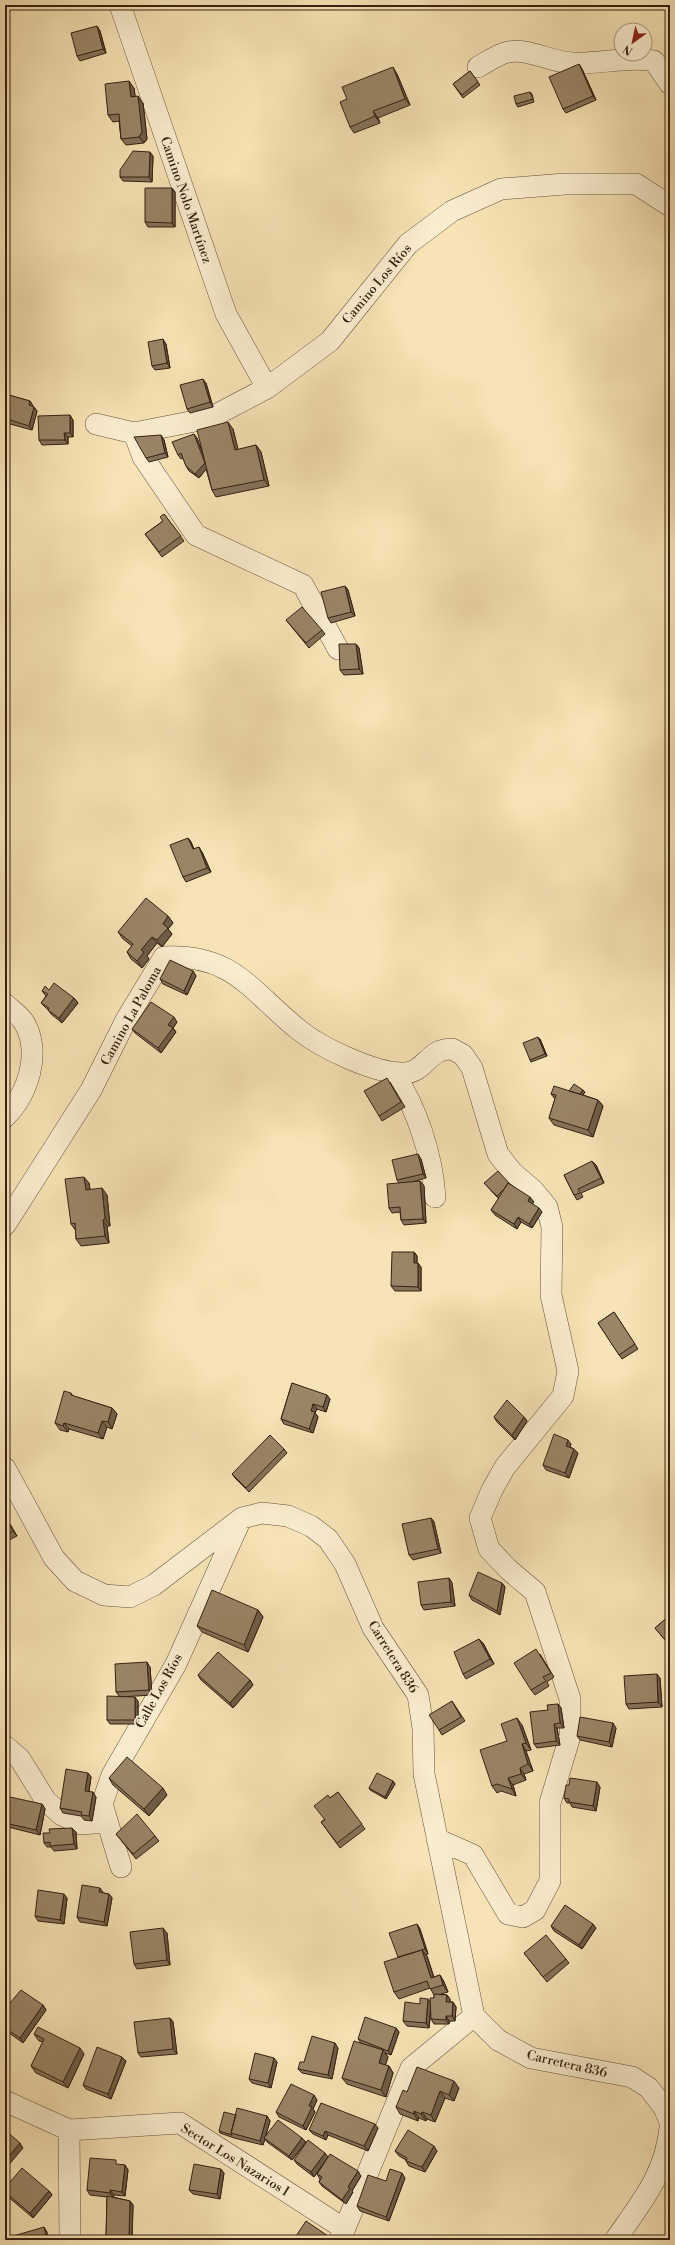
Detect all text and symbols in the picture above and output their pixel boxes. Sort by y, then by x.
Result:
north arrow [613,22,653,62]
text: N [620,41,636,58]
street label: Camino Nolo Martínez [157,134,215,266]
street label: Camino Los Ríos [339,241,415,327]
street label: Camino La Paloma [97,963,165,1068]
street label: Carretera 836 [364,1618,422,1696]
street label: Calle Los Ríos [132,1651,186,1731]
street label: Carretera 836 [525,2047,609,2081]
street label: Sector Los Nazarios I [178,2120,292,2200]

